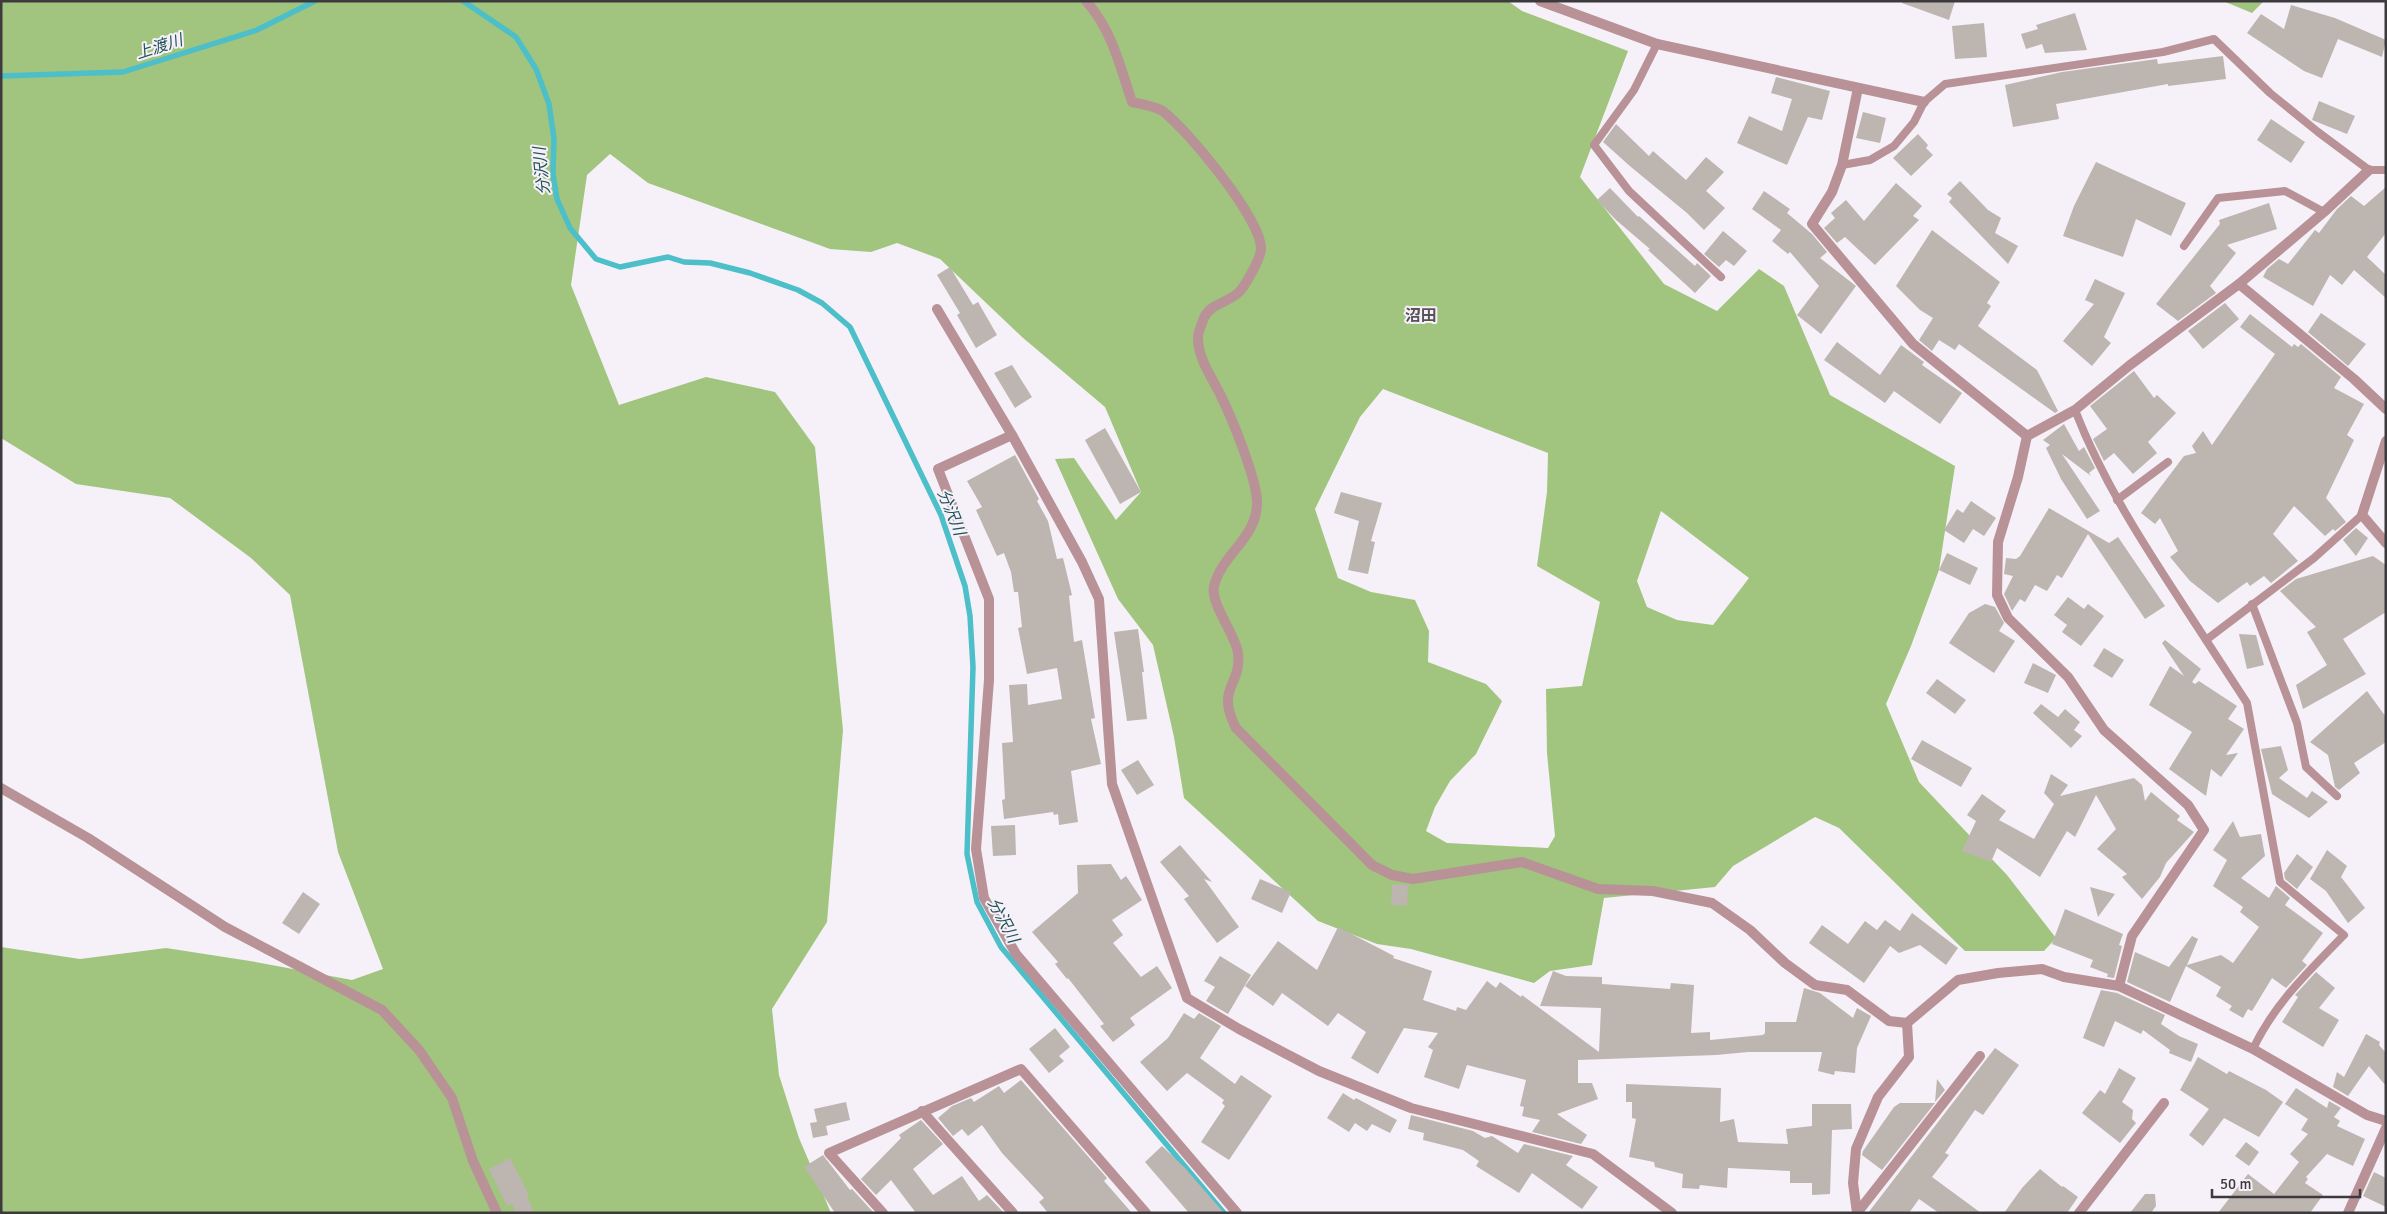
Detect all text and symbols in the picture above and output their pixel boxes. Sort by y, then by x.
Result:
water label: 上渡川 [133,29,187,64]
water label: 分沢川 [529,144,554,196]
district label: 沼田 [1405,306,1437,326]
water label: 分沢川 [933,486,970,540]
water label: 分沢川 [983,895,1024,948]
scale bar [2212,1166,2360,1198]
text: 50 m [2220,1175,2251,1193]

